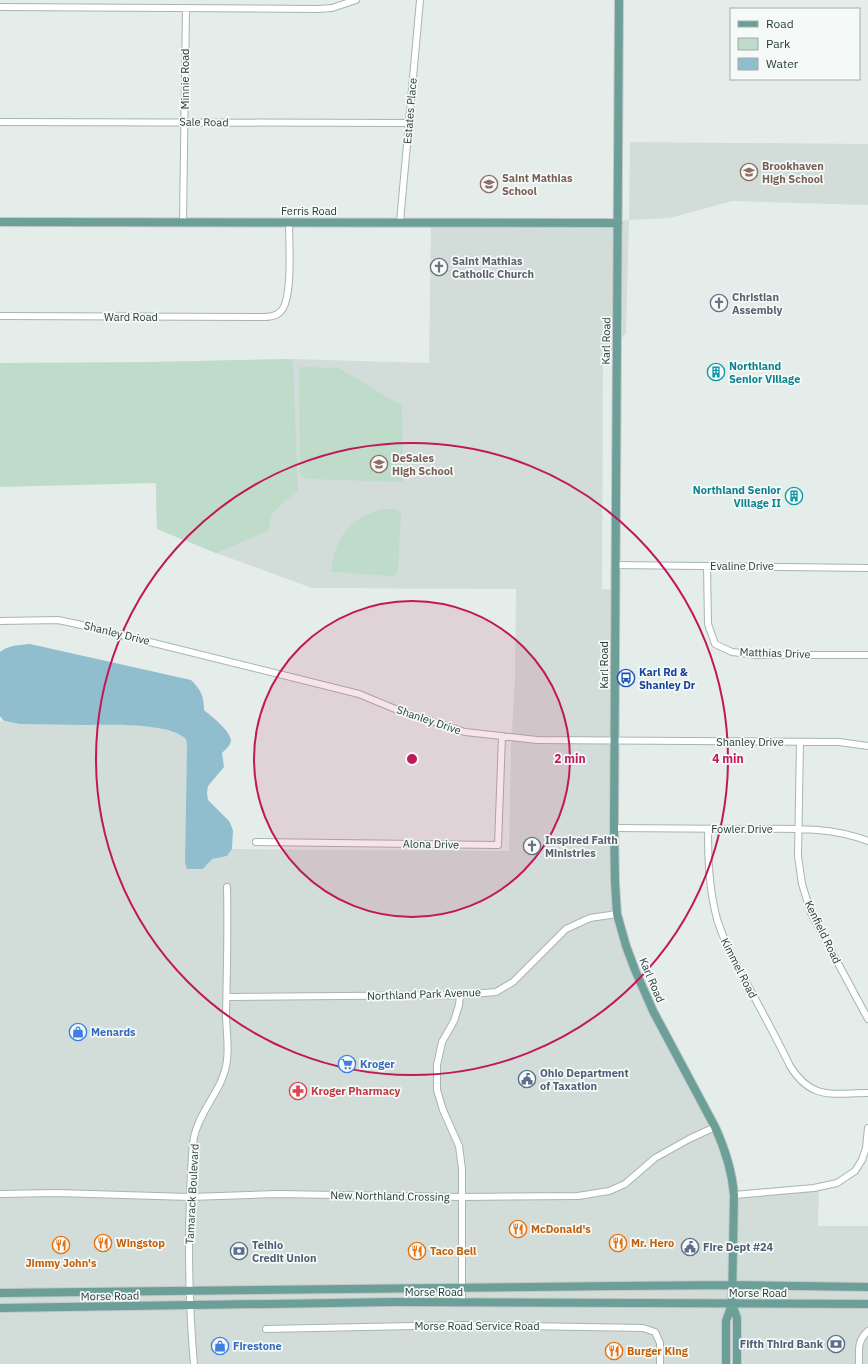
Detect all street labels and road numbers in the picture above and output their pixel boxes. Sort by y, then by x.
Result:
street label: Minnie Road [178,49,192,109]
street label: Estates Place [400,77,420,145]
street label: Sale Road [179,115,229,129]
street label: Ferris Road [281,204,337,218]
street label: Ward Road [104,310,158,324]
street label: Karl Road [599,317,613,365]
street label: Evaline Drive [710,559,774,573]
street label: Shanley Drive [83,618,151,648]
street label: Karl Road [597,641,611,689]
street label: Matthias Drive [739,645,811,661]
street label: Shanley Drive [395,702,463,738]
street label: Shanley Drive [716,735,784,749]
street label: Fowler Drive [711,822,773,836]
street label: Alona Drive [403,837,459,851]
street label: Kenfield Road [802,898,844,966]
street label: Kimmel Road [718,935,760,1001]
street label: Karl Road [636,955,668,1005]
street label: Northland Park Avenue [367,985,481,1003]
street label: Tamarack Boulevard [182,1143,202,1245]
street label: New Northland Crossing [330,1188,450,1204]
street label: Morse Road [405,1285,463,1299]
street label: Morse Road [729,1286,787,1300]
street label: Morse Road [81,1288,139,1304]
street label: Morse Road Service Road [414,1319,540,1333]

